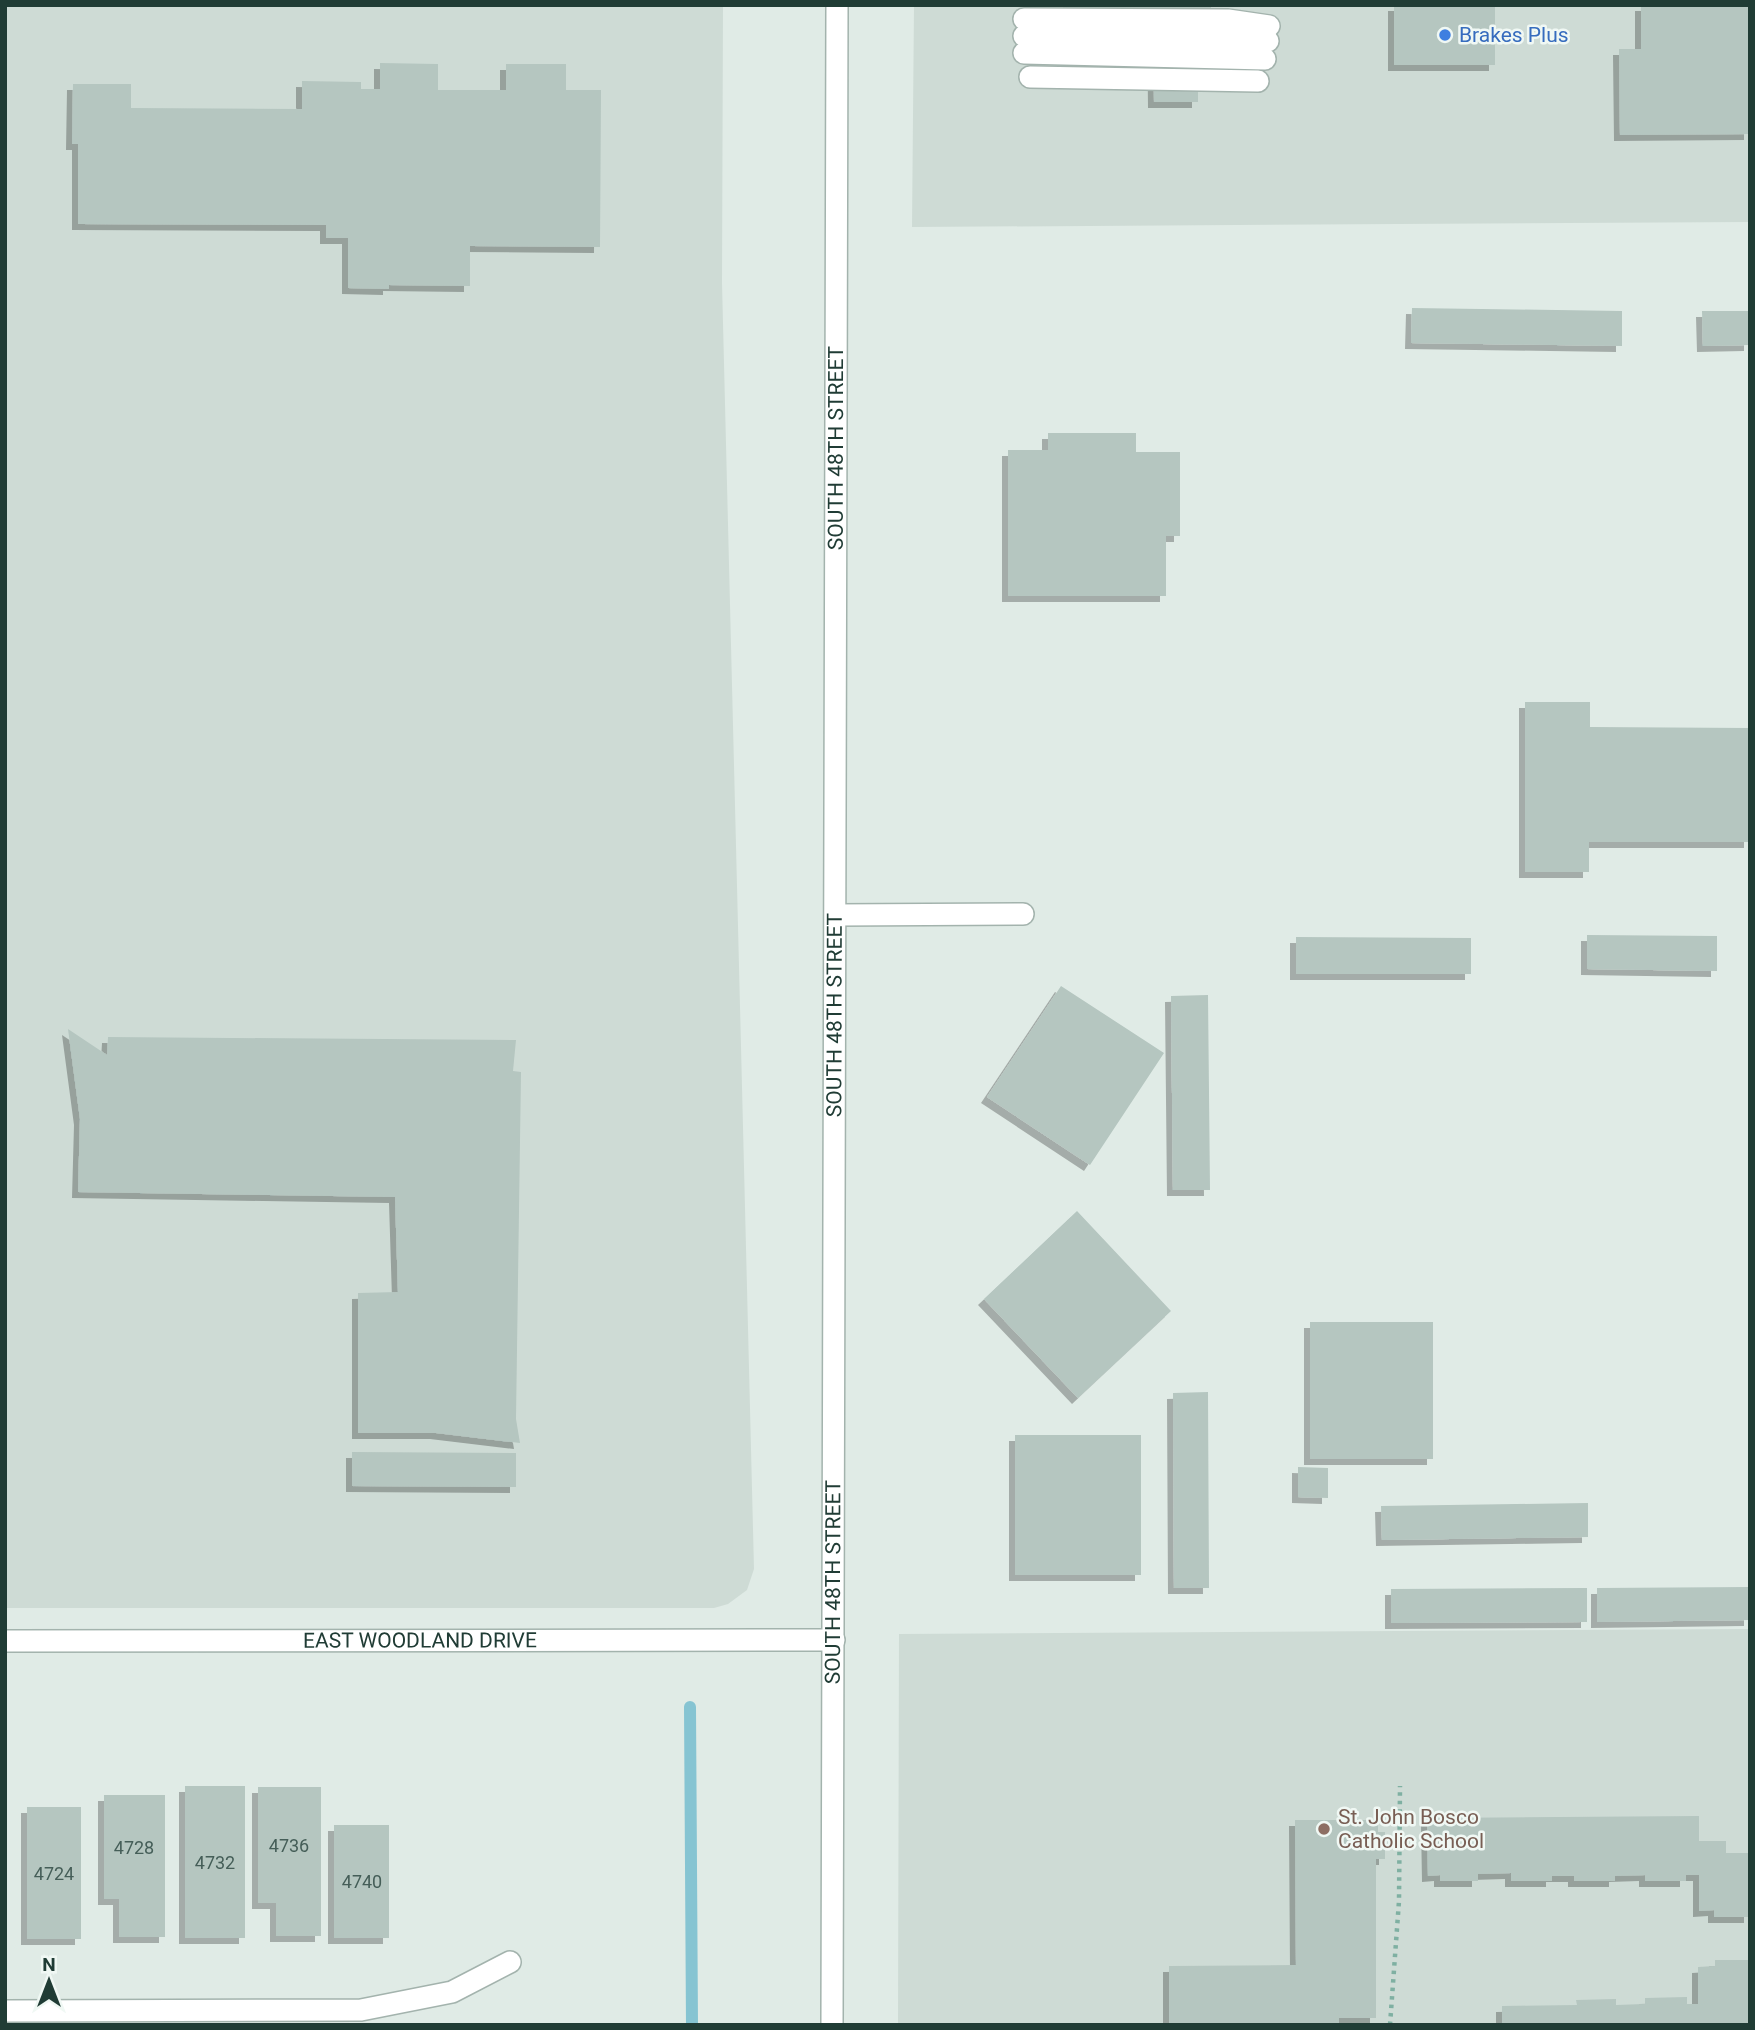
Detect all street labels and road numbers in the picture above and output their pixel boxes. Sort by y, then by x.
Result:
street label: SOUTH 48TH STREET [824,345,848,550]
street label: SOUTH 48TH STREET [822,912,847,1117]
street label: SOUTH 48TH STREET [821,1479,845,1684]
street label: EAST WOODLAND DRIVE [303,1628,537,1653]

